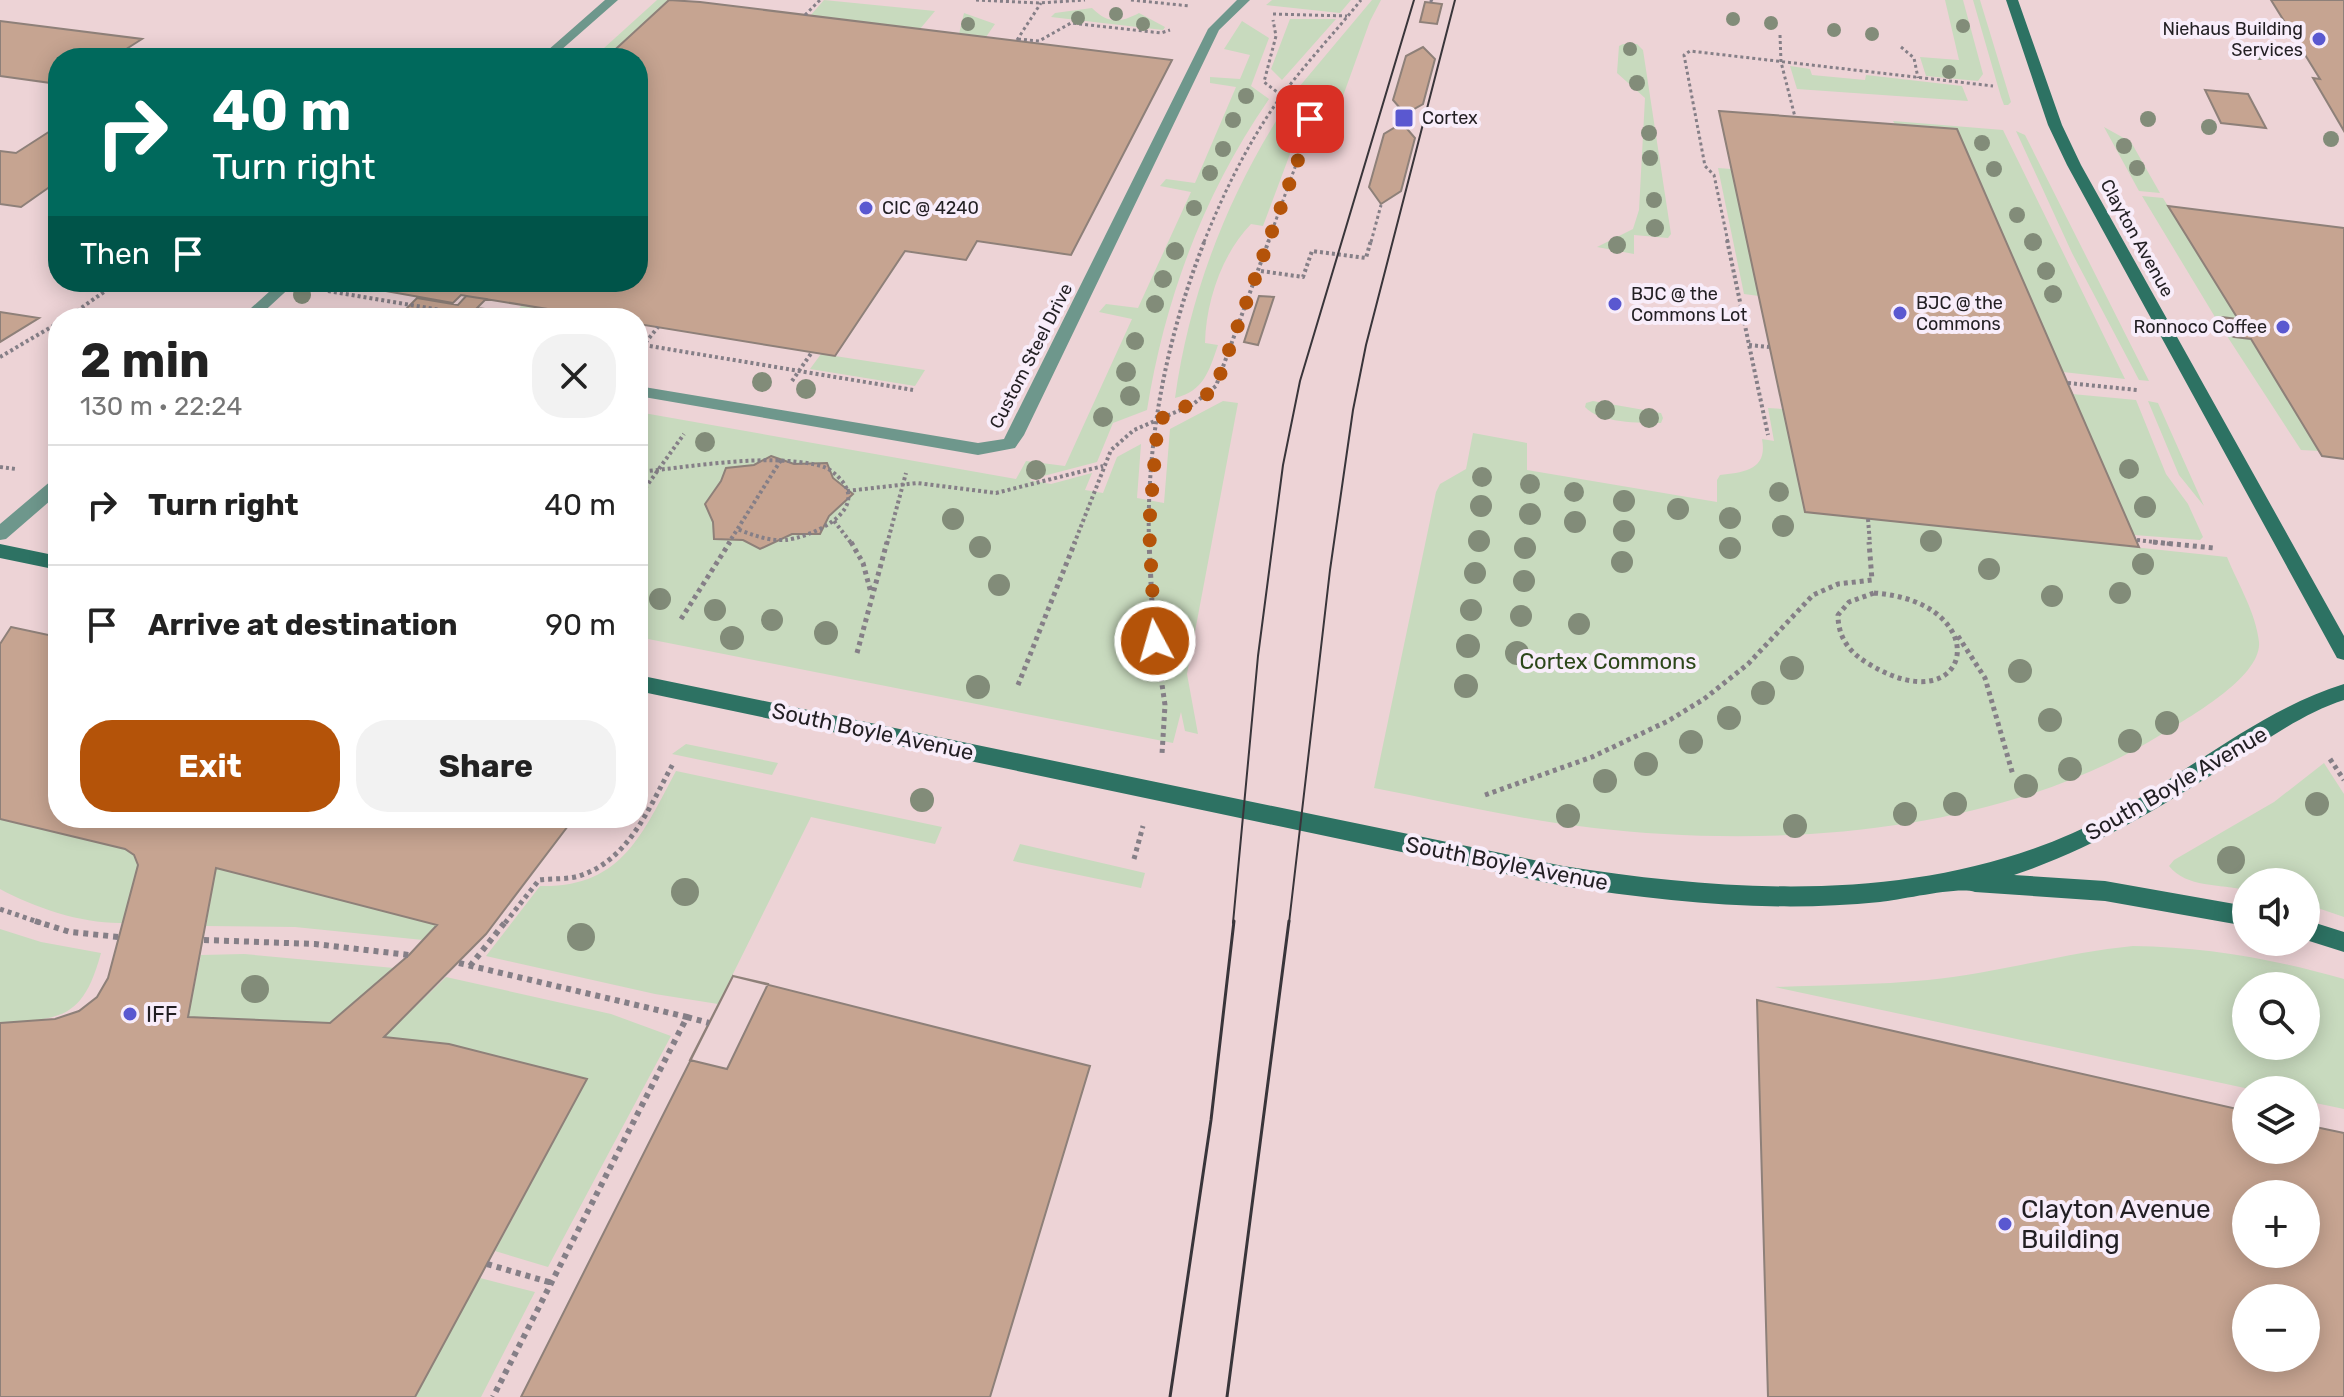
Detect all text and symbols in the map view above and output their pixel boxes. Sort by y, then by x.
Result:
place label: Niehaus Building Services [2162,18,2303,61]
marker: Niehaus Building Services [2310,30,2328,48]
text: 40 m [212,78,352,144]
icon: right [80,80,184,184]
pin [1276,85,1344,153]
icon: arrive [1288,97,1332,141]
marker: Cortex [1393,107,1415,129]
place label: Cortex [1422,107,1478,129]
text: Turn right [212,145,376,188]
street label: Clayton Avenue [2096,175,2178,301]
place label: CIC @ 4240 [882,197,979,219]
marker: CIC @ 4240 [857,199,875,217]
icon: arrive [166,232,210,276]
text: Then [80,236,150,272]
street label: Custom Steel Drive [985,280,1077,432]
place label: BJC @ the Commons Lot [1631,283,1747,326]
place label: BJC @ the Commons [1916,292,2003,335]
marker: BJC @ the Commons Lot [1606,295,1624,313]
marker: BJC @ the Commons [1891,304,1909,322]
place label: Ronnoco Coffee [2134,316,2267,338]
marker: Ronnoco Coffee [2274,318,2292,336]
text: 2 min [80,332,210,389]
button: close [532,334,616,418]
text: 130 m · 22:24 [80,391,242,422]
icon: right [80,483,124,527]
text: Turn right [148,487,299,523]
text: 40 m [544,487,616,523]
position arrow [1113,599,1197,683]
icon: arrive [80,603,124,647]
text: Arrive at destination [148,607,458,643]
text: 90 m [545,607,616,643]
park label: Cortex Commons [1519,648,1697,675]
street label: South Boyle Avenue [770,697,976,766]
button: Exit [80,720,340,812]
button: Share [356,720,616,812]
street label: South Boyle Avenue [2081,720,2272,846]
street label: South Boyle Avenue [1403,831,1610,896]
map controls [2232,868,2320,1372]
button: sound [2232,868,2320,956]
button: search [2232,972,2320,1060]
place label: IFF [146,1001,178,1028]
marker: IFF [121,1005,139,1023]
button: layers [2232,1076,2320,1164]
button: + [2232,1180,2320,1268]
place label: Clayton Avenue Building [2021,1194,2211,1255]
marker: Clayton Avenue Building [1996,1215,2014,1233]
button: − [2232,1284,2320,1372]

